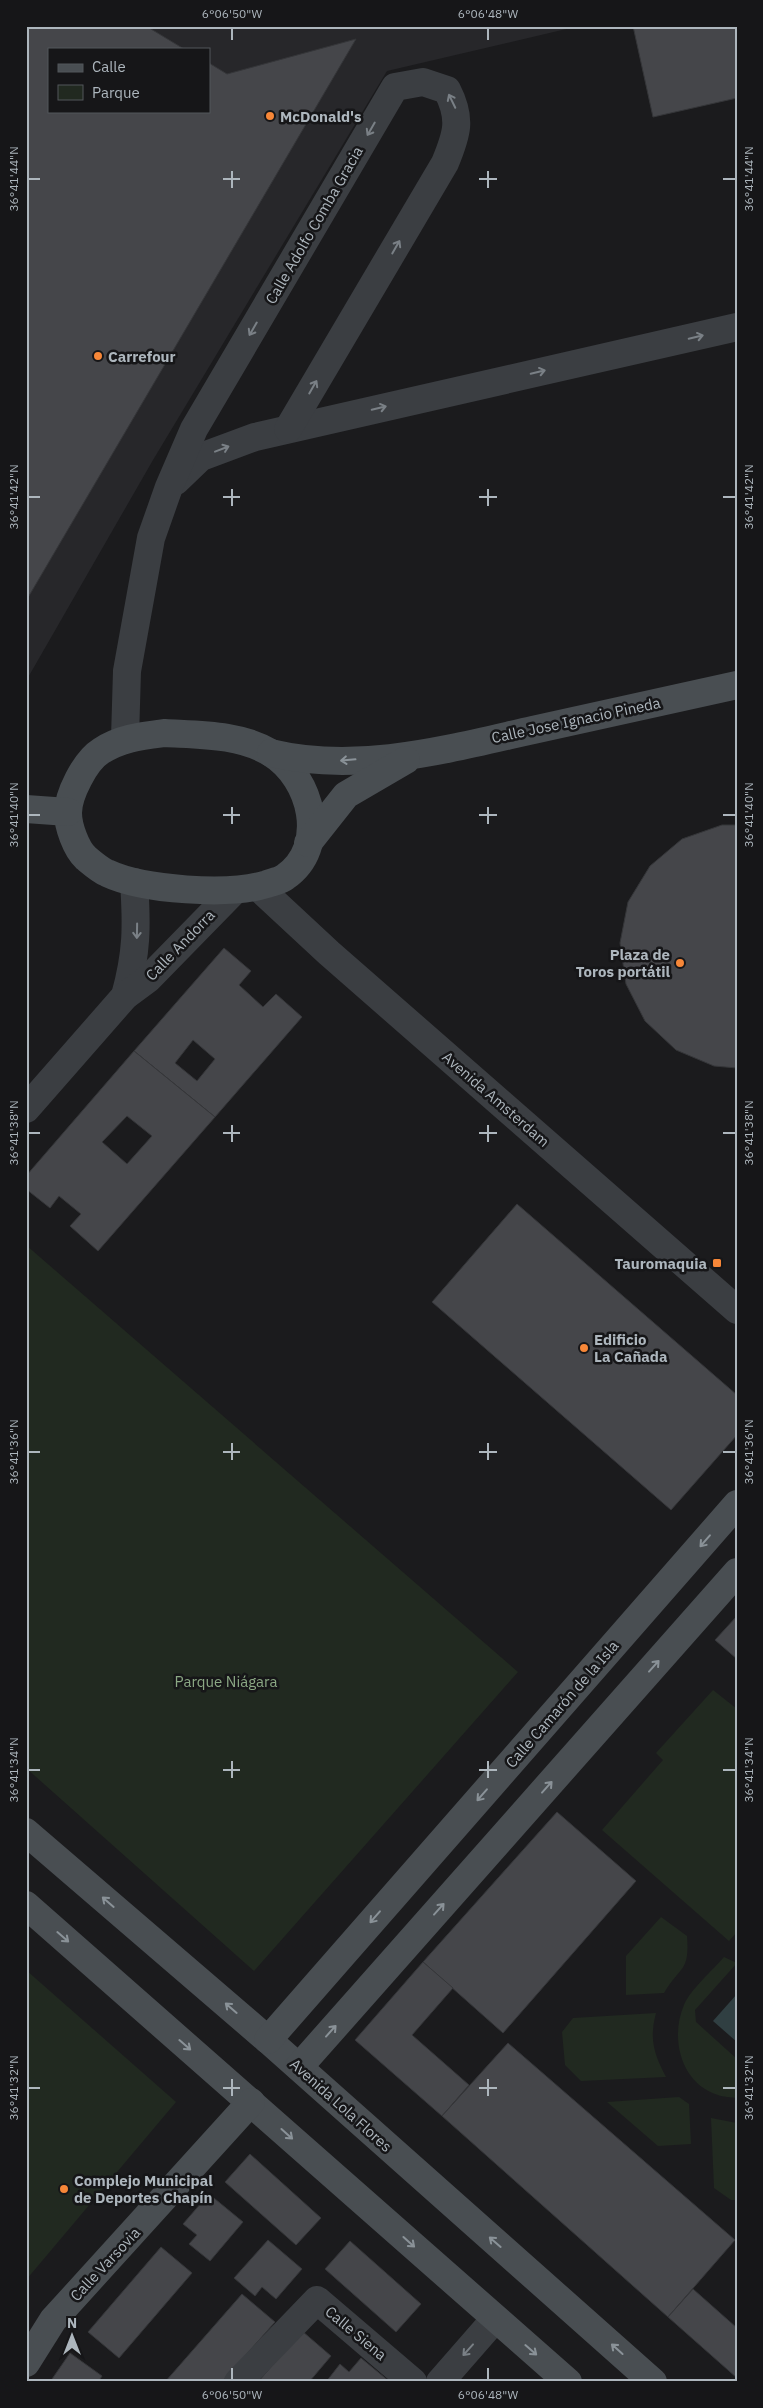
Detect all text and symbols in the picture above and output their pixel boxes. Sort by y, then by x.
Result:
text: 6°06'50"W [202,6,263,21]
text: 6°06'48"W [458,6,519,21]
legend [48,48,210,112]
text: Calle [92,57,126,76]
text: Parque [92,83,140,102]
one-way arrow [447,94,456,109]
place label: McDonald's [280,107,362,126]
marker: McDonald's [264,110,276,122]
one-way arrow [365,121,375,135]
street label: Calle Adolfo Comba Gracia [261,143,367,307]
text: 36°41'44"N [6,146,21,212]
text: 36°41'44"N [741,146,756,212]
one-way arrow [391,240,401,254]
one-way arrow [247,322,257,336]
one-way arrow [688,332,704,341]
place label: Carrefour [108,347,176,366]
marker: Carrefour [92,350,104,362]
one-way arrow [529,367,545,376]
one-way arrow [309,380,319,394]
one-way arrow [371,403,387,412]
one-way arrow [214,444,230,453]
text: 36°41'42"N [6,464,21,530]
text: 36°41'42"N [741,464,756,530]
street label: Calle Jose Ignacio Pineda [490,693,662,747]
one-way arrow [340,756,356,765]
text: 36°41'40"N [6,782,21,848]
text: 36°41'40"N [741,782,756,848]
street label: Calle Andorra [141,906,219,984]
one-way arrow [132,922,142,938]
place label: Plaza de Toros portátil [576,945,670,981]
marker: Plaza de Toros portátil [674,957,686,969]
street label: Avenida Amsterdam [438,1047,554,1151]
text: 36°41'38"N [6,1100,21,1166]
text: 36°41'38"N [741,1100,756,1166]
place label: Tauromaquia [615,1254,707,1273]
marker: Tauromaquia [711,1257,723,1269]
place label: Edificio La Cañada [594,1330,668,1366]
marker: Edificio La Cañada [578,1342,590,1354]
text: 36°41'36"N [6,1419,21,1485]
text: 36°41'36"N [741,1419,756,1485]
one-way arrow [699,1534,710,1547]
street label: Calle Camarón de la Isla [501,1636,623,1772]
one-way arrow [649,1659,660,1672]
park label: Parque Niágara [174,1672,278,1691]
text: 36°41'34"N [6,1737,21,1803]
text: 36°41'34"N [741,1737,756,1803]
one-way arrow [541,1781,552,1794]
one-way arrow [477,1788,488,1801]
one-way arrow [101,1896,114,1908]
one-way arrow [433,1903,444,1916]
one-way arrow [370,1911,381,1924]
one-way arrow [56,1932,69,1943]
one-way arrow [225,2003,238,2014]
one-way arrow [326,2024,337,2037]
one-way arrow [178,2039,191,2050]
street label: Avenida Lola Flores [286,2054,396,2156]
text: 36°41'32"N [6,2055,21,2121]
text: 36°41'32"N [741,2055,756,2121]
one-way arrow [281,2129,294,2140]
place label: Complejo Municipal de Deportes Chapín [74,2171,213,2207]
marker: Complejo Municipal de Deportes Chapín [58,2183,70,2195]
street label: Calle Varsovia [66,2223,144,2305]
one-way arrow [402,2236,415,2248]
one-way arrow [489,2236,502,2247]
street label: Calle Siena [321,2302,391,2364]
north arrow [48,2310,98,2360]
text: N [67,2314,77,2332]
one-way arrow [462,2344,473,2357]
one-way arrow [524,2344,537,2355]
one-way arrow [610,2344,623,2355]
text: 6°06'50"W [202,2387,263,2402]
text: 6°06'48"W [458,2387,519,2402]

